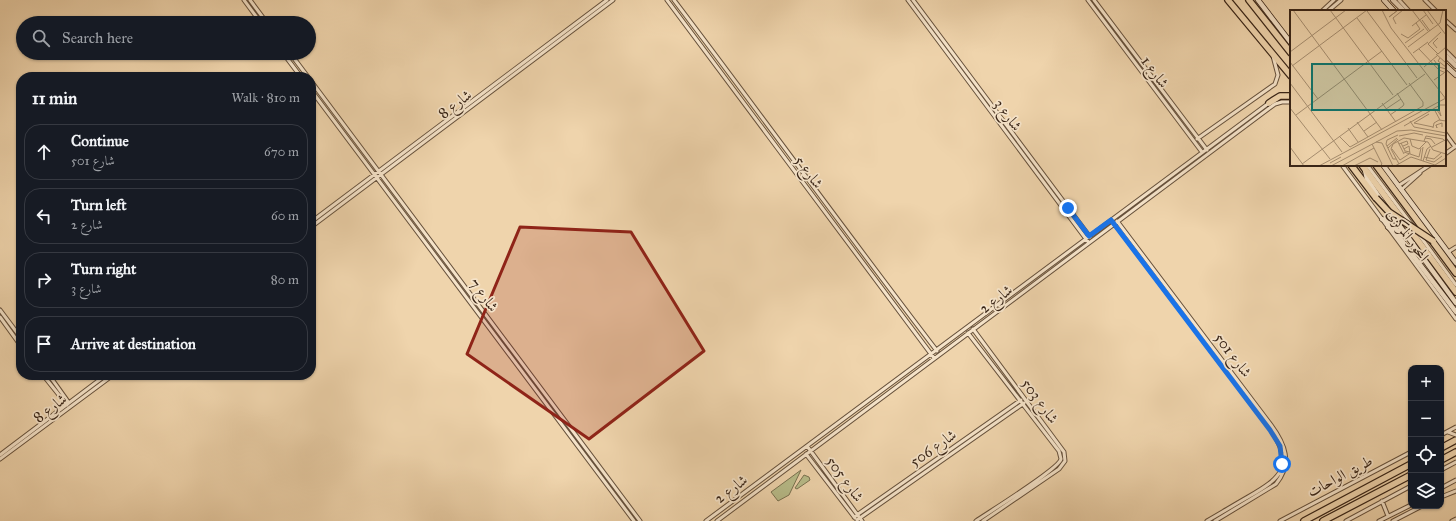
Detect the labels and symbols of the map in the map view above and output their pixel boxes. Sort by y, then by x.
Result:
inset map [1290,10,1446,166]
street label: شارع 1 [1134,53,1173,94]
street label: شارع 8 [435,86,478,126]
street label: شارع 3 [987,95,1026,137]
street label: شارع 5 [788,152,827,194]
route end [1059,199,1077,217]
street label: المحور المركزى [1382,205,1433,265]
street label: شارع 7 [462,275,502,318]
street label: شارع 2 [976,281,1018,320]
street label: شارع 501 [1207,329,1255,383]
street label: شارع 503 [1014,375,1062,429]
street label: شارع 8 [30,390,73,430]
street label: شارع 506 [906,426,962,474]
street label: طريق الواحات [1304,451,1376,502]
street label: شارع 505 [819,453,868,508]
route start [1273,455,1291,473]
street label: شارع 2 [711,471,753,510]

